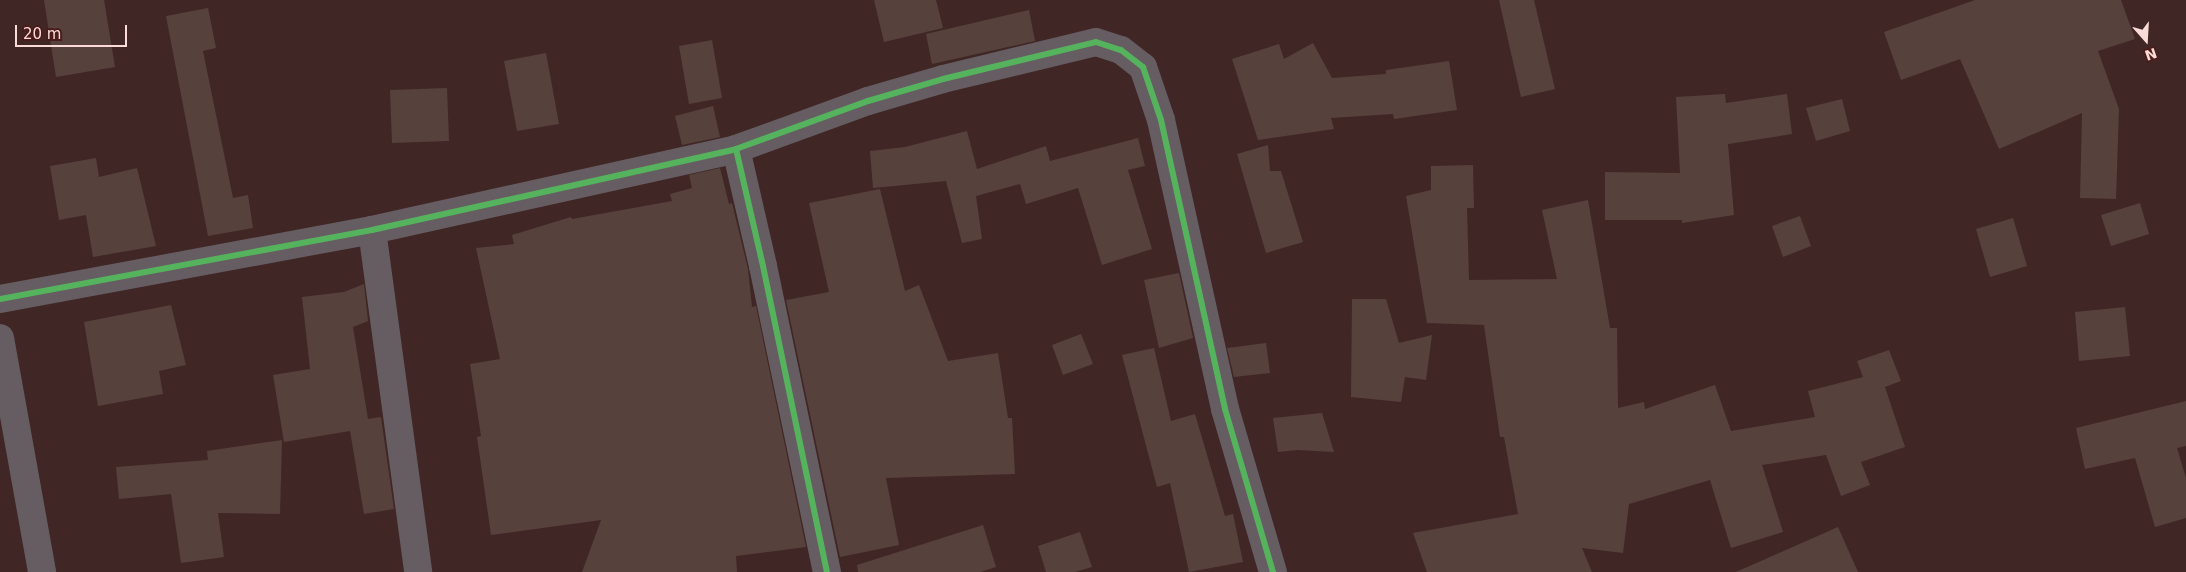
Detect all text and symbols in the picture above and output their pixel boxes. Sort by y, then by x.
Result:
scale bar [18,15,130,47]
north arrow [2121,15,2171,65]
text: 20 m [23,25,61,43]
text: N [2143,45,2159,64]

